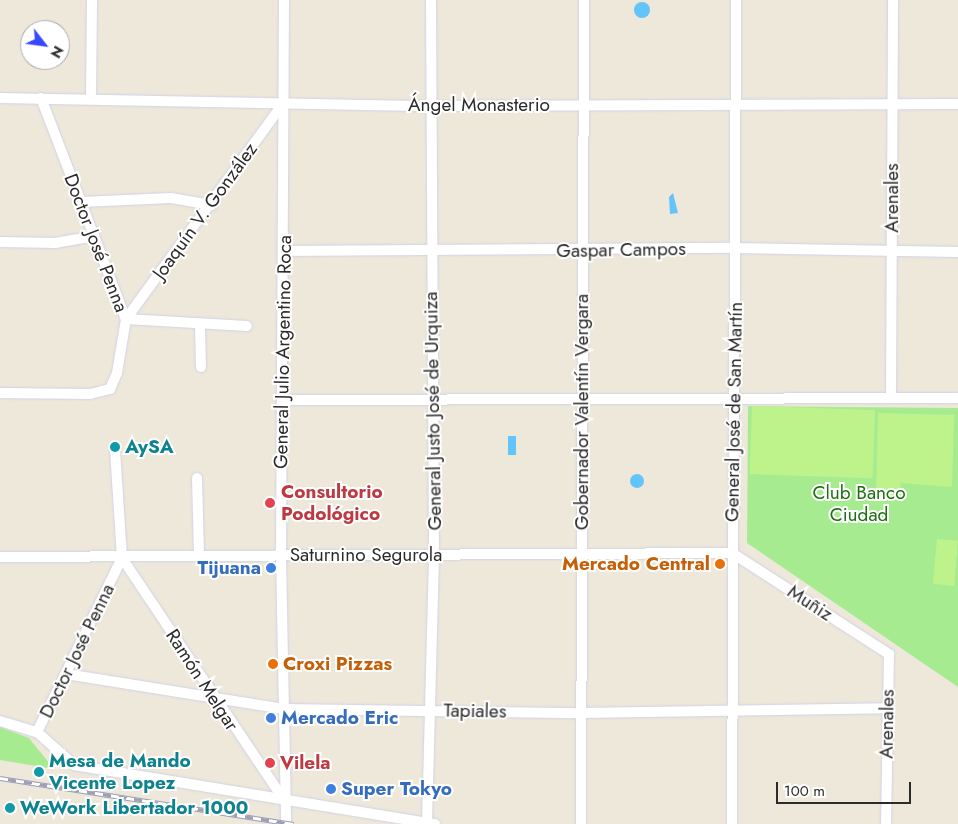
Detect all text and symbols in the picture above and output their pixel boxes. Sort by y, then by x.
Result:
north arrow [20,20,70,70]
text: N [46,42,69,62]
street label: Ángel Monasterio [408,94,550,116]
street label: Joaquín V. González [148,138,262,284]
street label: Arenales [881,163,903,233]
street label: Doctor José Penna [59,171,133,315]
street label: General Julio Argentino Roca [270,235,296,469]
street label: Gaspar Campos [556,237,686,263]
street label: General Justo José de Urquiza [420,291,446,531]
street label: Gobernador Valentín Vergara [571,294,593,530]
street label: General José de San Martín [721,302,747,522]
place label: AySA [125,436,174,458]
marker: AySA [109,441,121,453]
place label: Consultorio Podológico [281,481,383,525]
park label: Club Banco Ciudad [812,482,906,526]
marker: Consultorio Podológico [263,496,277,510]
street label: Saturnino Segurola [290,544,442,566]
place label: Mercado Central [562,553,710,575]
place label: Tijuana [198,557,261,579]
marker: Mercado Central [714,558,726,570]
marker: Tijuana [265,562,277,574]
street label: Doctor José Penna [35,580,119,722]
street label: Muñiz [783,580,837,626]
street label: Ramón Melgar [161,625,243,735]
place label: Croxi Pizzas [283,653,392,675]
marker: Croxi Pizzas [267,658,279,670]
street label: Arenales [875,689,899,759]
street label: Tapiales [443,699,507,723]
place label: Mercado Eric [281,707,398,729]
marker: Mercado Eric [265,712,277,724]
place label: Mesa de Mando Vicente Lopez [49,750,191,794]
place label: Vilela [280,752,331,774]
marker: Vilela [264,757,276,769]
marker: Mesa de Mando Vicente Lopez [33,766,45,778]
scale bar [778,772,913,804]
place label: Super Tokyo [341,778,452,800]
text: 100 m [784,780,825,802]
marker: Super Tokyo [325,783,337,795]
place label: WeWork Libertador 1000 [20,797,248,819]
marker: WeWork Libertador 1000 [4,802,16,814]

